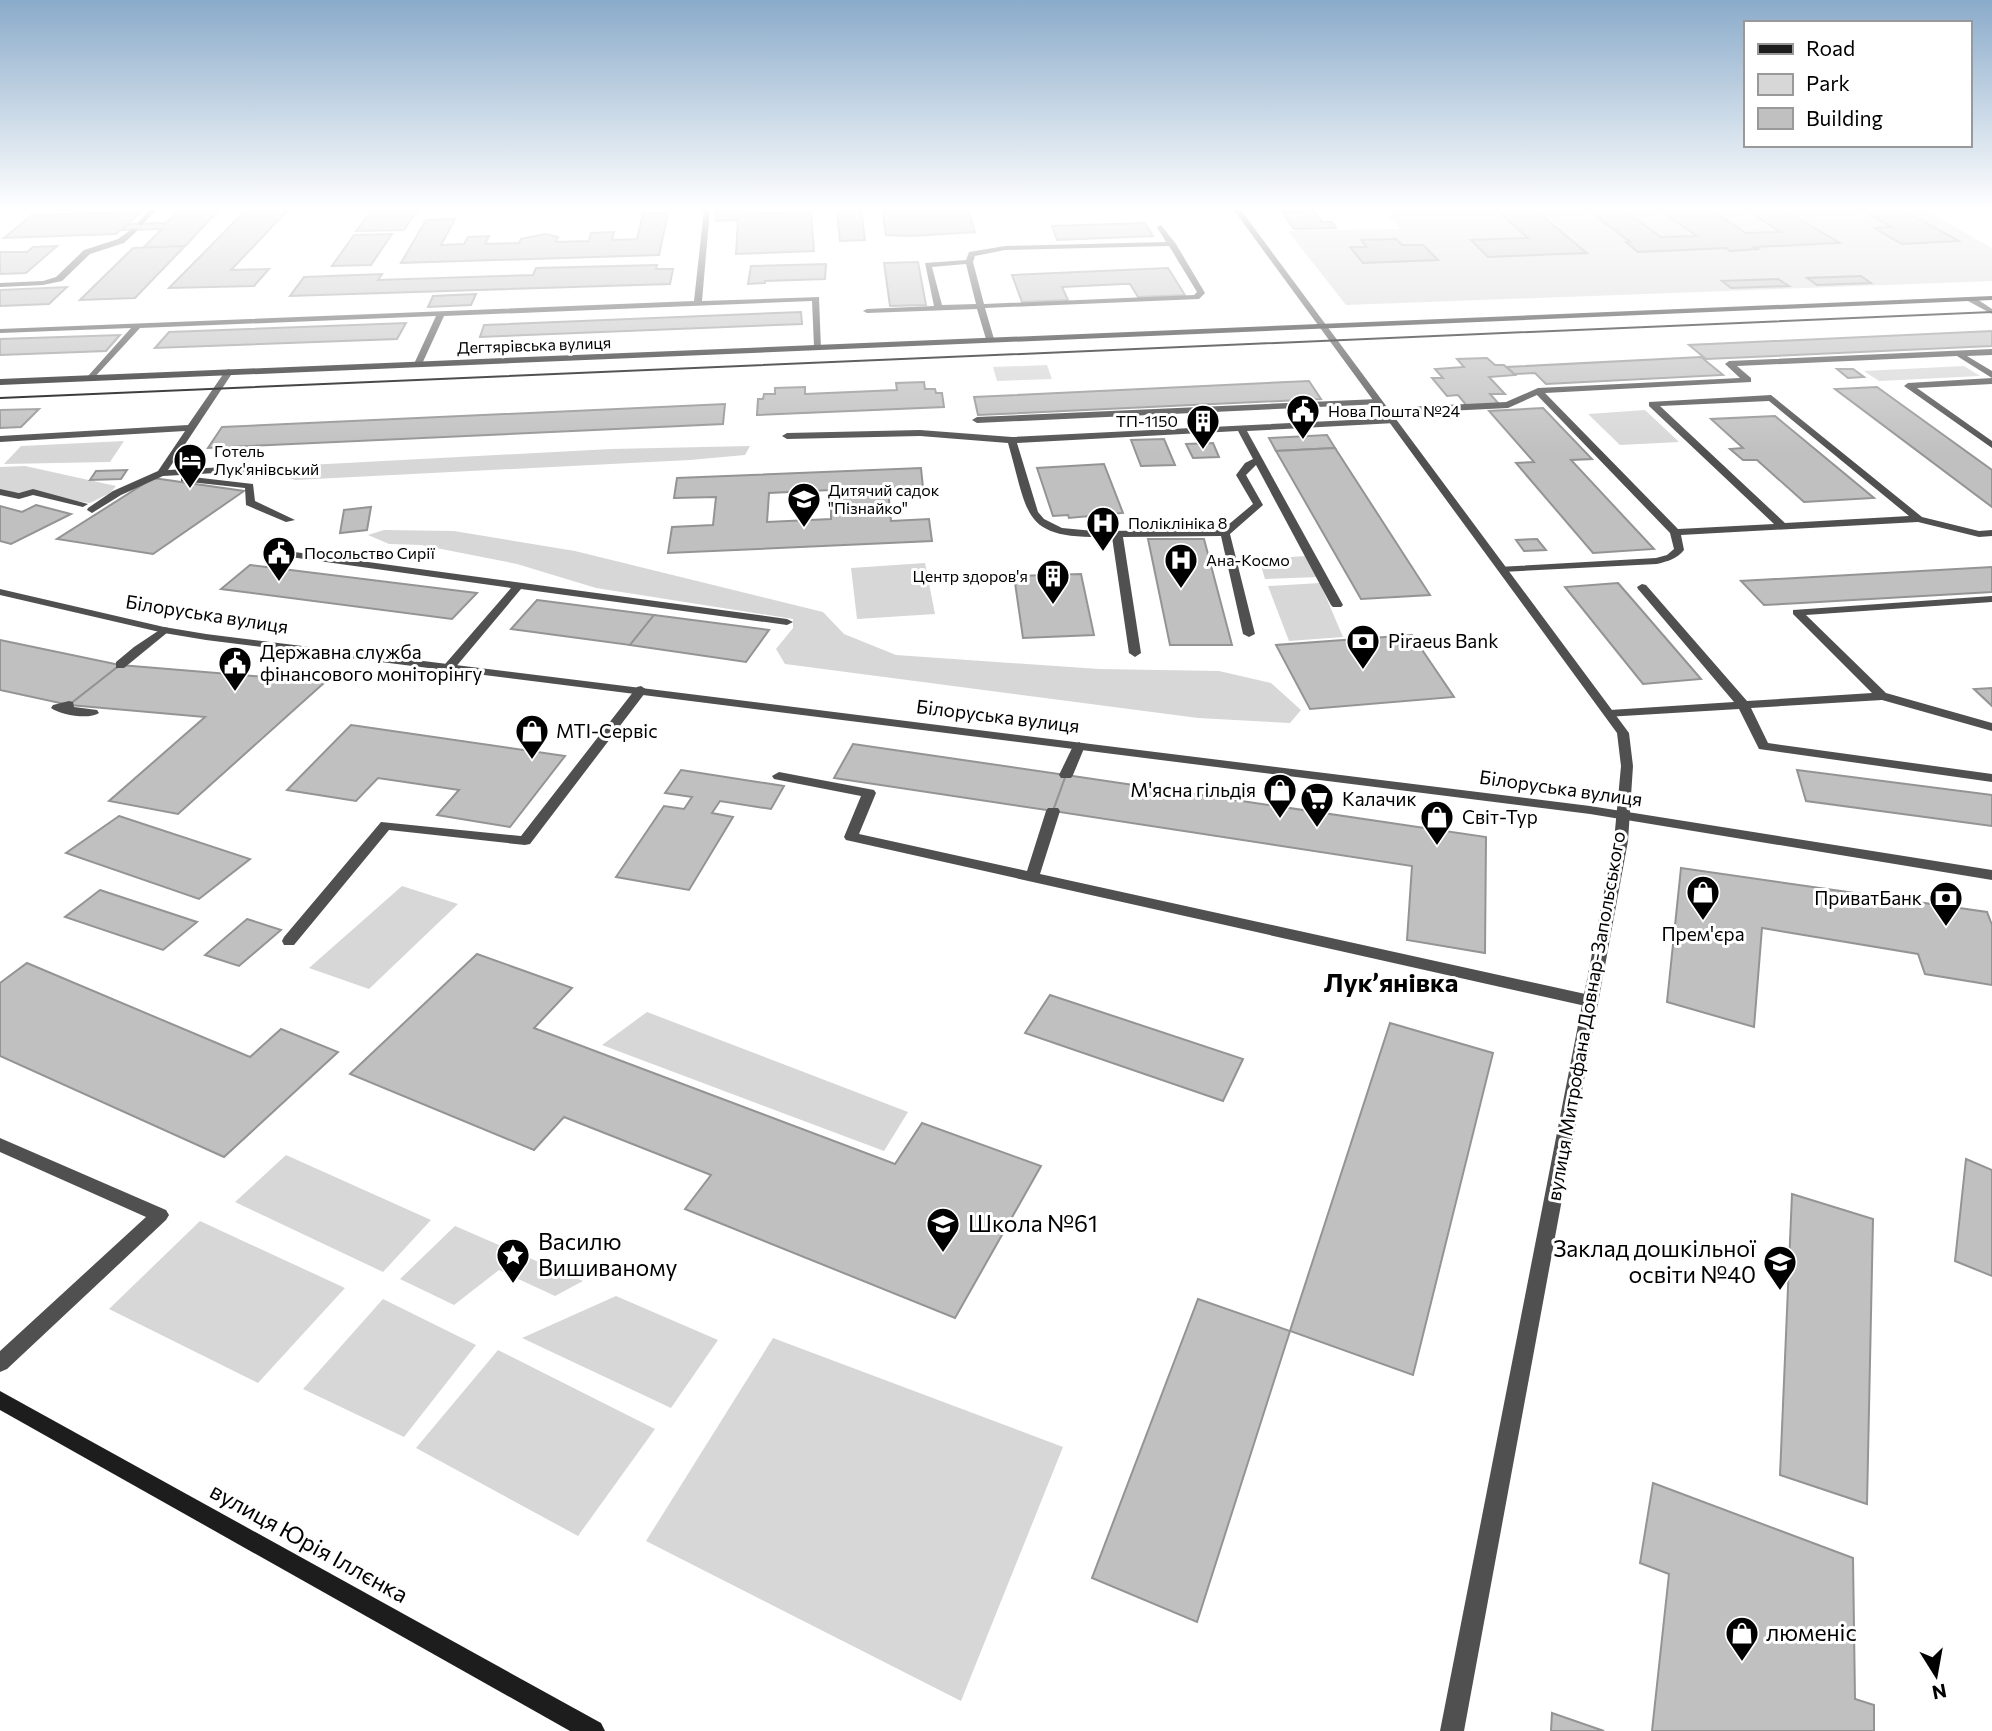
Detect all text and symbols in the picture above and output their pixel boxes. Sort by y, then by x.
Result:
legend [1744,21,1971,147]
text: Road [1806,35,1855,60]
text: Park [1806,70,1850,95]
text: Building [1806,105,1883,130]
street label: Дегтярівська вулиця [457,332,611,357]
public building icon: Нова Пошта №24 [1284,392,1322,441]
place label: Нова Пошта №24 [1328,401,1460,420]
building icon: ТП-1150 [1184,402,1222,451]
place label: ТП-1150 [1116,411,1178,430]
hotel icon: Готель Лук'янівський [171,441,209,490]
place label: Готель Лук'янівський [214,441,319,478]
school or university icon: Дитячий садок "Пізнайко" [785,480,823,529]
place label: Дитячий садок "Пізнайко" [828,480,940,517]
hospital icon: Поліклініка 8 [1084,504,1122,553]
place label: Поліклініка 8 [1128,513,1228,532]
public building icon: Посольство Сирії [260,534,298,583]
hospital icon: Ана-Космо [1162,541,1200,590]
place label: Посольство Сирії [304,543,436,562]
place label: Ана-Космо [1206,550,1290,569]
building icon: Центр здоров'я [1034,557,1072,606]
place label: Центр здоров'я [913,566,1028,585]
street label: Білоруська вулиця [124,589,290,638]
bank icon: Piraeus Bank [1344,622,1382,671]
place label: Piraeus Bank [1388,629,1498,652]
place label: Державна служба фінансового моніторінгу [260,640,483,685]
public building icon: Державна служба фінансового моніторінгу [216,644,254,693]
street label: Білоруська вулиця [915,694,1081,737]
shop icon: МТІ-Сервіс [513,712,551,761]
place label: МТІ-Сервіс [556,719,658,742]
street label: Білоруська вулиця [1478,765,1644,810]
shop icon: М'ясна гільдія [1261,771,1299,820]
place label: М'ясна гільдія [1130,778,1256,801]
supermarket icon: Калачик [1298,780,1336,829]
place label: Калачик [1342,787,1417,810]
shop icon: Світ-Тур [1418,798,1456,847]
place label: Світ-Тур [1462,805,1538,828]
street label: вулиця Митрофана Довнар-Запольського [1542,829,1629,1202]
shop icon: Прем'єра [1684,873,1722,922]
bank icon: ПриватБанк [1927,879,1965,928]
place label: ПриватБанк [1814,886,1922,909]
place label: Прем'єра [1661,922,1745,945]
district label: Лукʼянівка [1324,966,1458,997]
school or university icon: Школа №61 [924,1205,962,1254]
place label: Школа №61 [968,1209,1098,1237]
place label: Василю Вишиваному [538,1227,677,1281]
place label: Заклад дошкільної освіти №40 [1553,1234,1757,1288]
place icon: Василю Вишиваному [494,1236,532,1285]
school or university icon: Заклад дошкільної освіти №40 [1761,1243,1799,1292]
street label: вулиця Юрія Іллєнка [206,1476,413,1608]
shop icon: люменіс [1723,1614,1761,1663]
place label: люменіс [1766,1618,1857,1646]
north arrow [1901,1640,1971,1710]
text: N [1930,1680,1949,1705]

